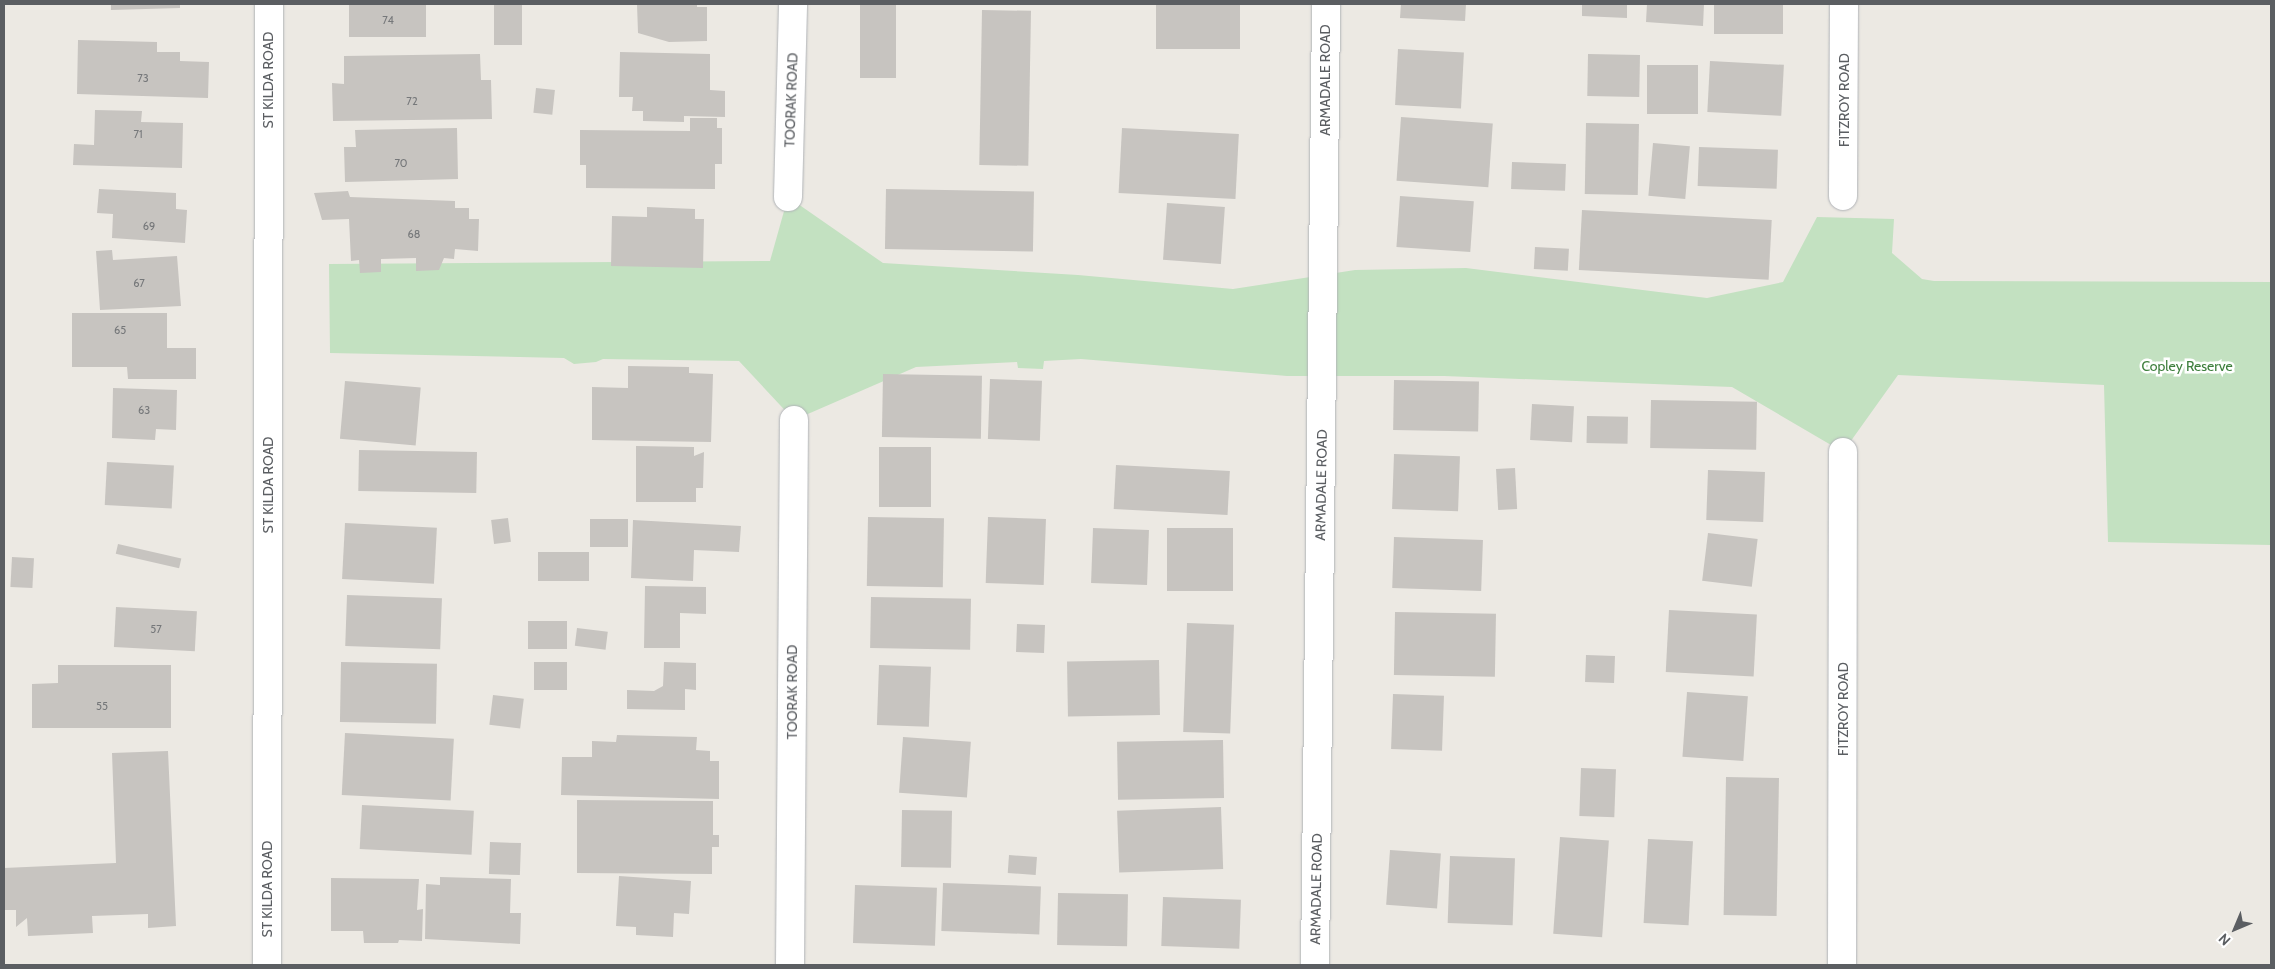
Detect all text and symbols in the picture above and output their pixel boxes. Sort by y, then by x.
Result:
house number: 74 [382,13,394,27]
street label: ARMADALE ROAD [1317,24,1333,136]
street label: ST KILDA ROAD [260,32,276,128]
street label: TOORAK ROAD [781,52,801,148]
street label: FITZROY ROAD [1836,53,1852,147]
house number: 73 [137,71,149,85]
house number: 72 [406,94,418,108]
house number: 71 [133,127,143,141]
house number: 70 [394,156,408,170]
house number: 69 [143,219,155,233]
house number: 68 [408,227,420,241]
house number: 67 [133,276,145,290]
house number: 65 [114,323,126,337]
park label: Copley Reserve [2141,358,2233,374]
house number: 63 [138,403,150,417]
street label: ARMADALE ROAD [1312,429,1330,541]
street label: ST KILDA ROAD [260,437,276,533]
house number: 57 [150,622,162,636]
street label: TOORAK ROAD [784,645,800,739]
street label: FITZROY ROAD [1835,662,1851,756]
house number: 55 [96,699,108,713]
street label: ARMADALE ROAD [1307,833,1325,945]
street label: ST KILDA ROAD [259,841,275,937]
north arrow [2210,904,2260,954]
text: N [2215,930,2234,949]

